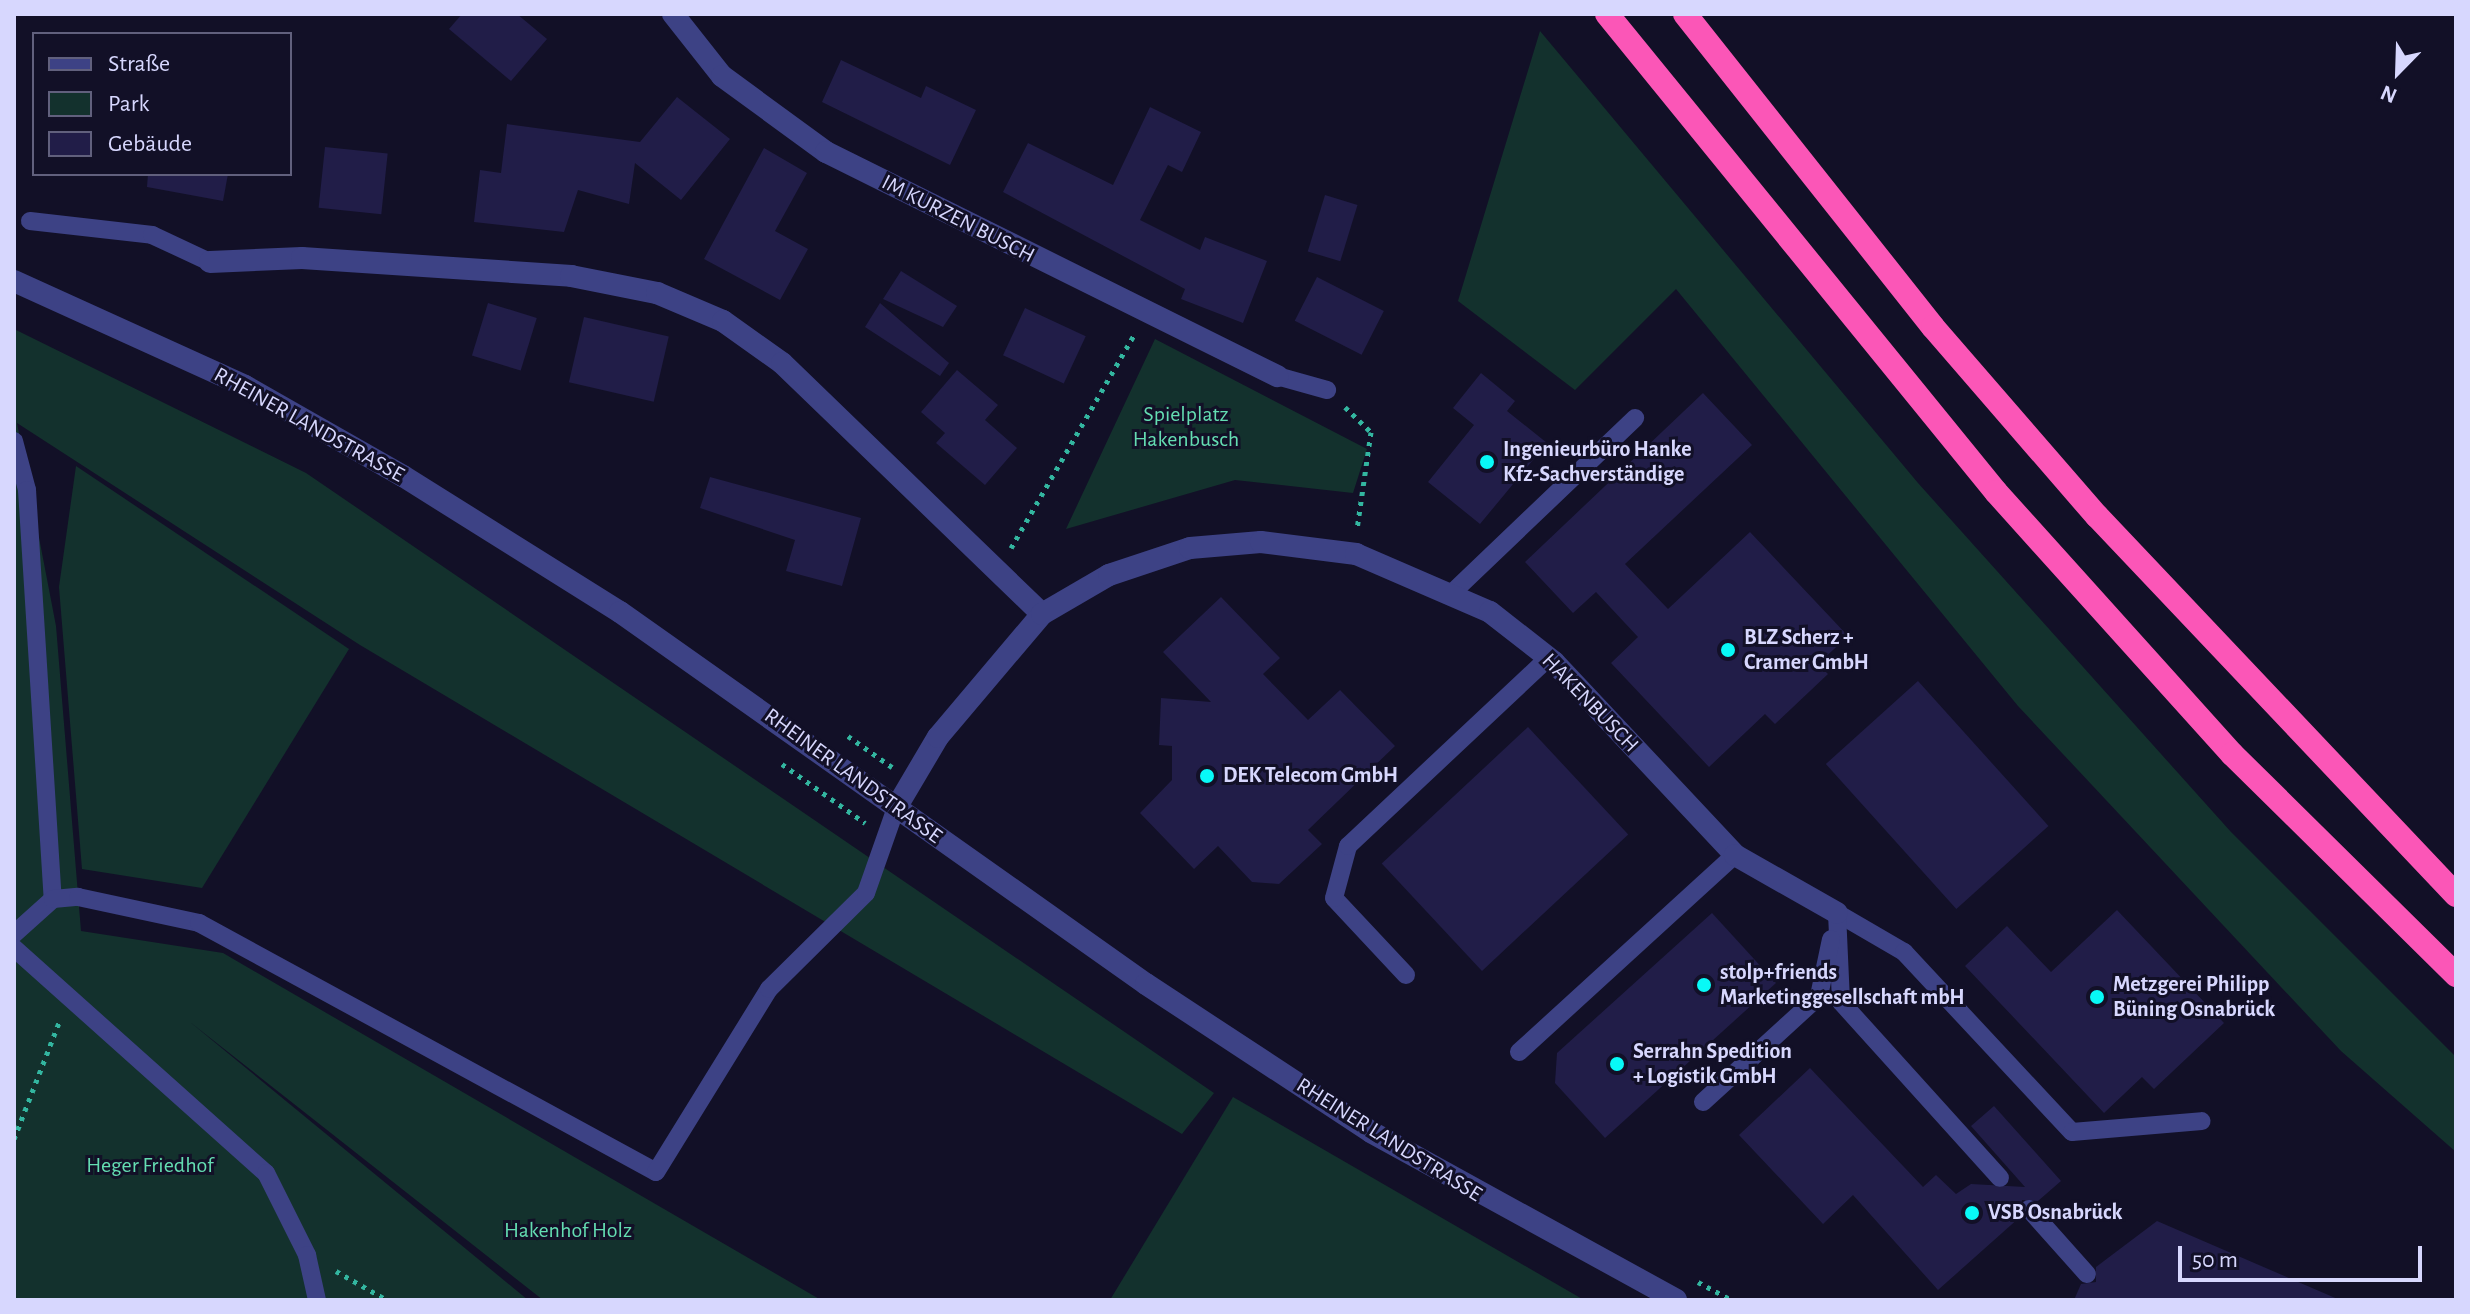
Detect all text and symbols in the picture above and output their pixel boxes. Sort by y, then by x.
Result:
legend [32,32,292,176]
north arrow [2358,32,2438,112]
text: Straße [108,52,170,76]
text: N [2377,81,2400,107]
text: Park [108,92,149,116]
text: Gebäude [108,132,192,156]
street label: IM KURZEN BUSCH [877,169,1039,269]
street label: RHEINER LANDSTRASSE [209,362,409,488]
park label: Spielplatz Hakenbusch [1133,401,1239,452]
place label: Ingenieurbüro Hanke Kfz-Sachverständige [1503,436,1692,488]
marker: Ingenieurbüro Hanke Kfz-Sachverständige [1478,453,1496,471]
place label: BLZ Scherz + Cramer GmbH [1744,624,1869,676]
marker: BLZ Scherz + Cramer GmbH [1719,641,1737,659]
street label: HAKENBUSCH [1536,648,1644,758]
street label: RHEINER LANDSTRASSE [759,703,947,849]
place label: DEK Telecom GmbH [1223,763,1398,789]
marker: DEK Telecom GmbH [1198,767,1216,785]
place label: stolp+friends Marketinggesellschaft mbH [1720,959,1965,1010]
place label: Metzgerei Philipp Büning Osnabrück [2113,971,2275,1022]
marker: stolp+friends Marketinggesellschaft mbH [1695,976,1713,994]
marker: Metzgerei Philipp Büning Osnabrück [2088,988,2106,1006]
place label: Serrahn Spedition + Logistik GmbH [1633,1038,1792,1090]
marker: Serrahn Spedition + Logistik GmbH [1608,1055,1626,1073]
street label: RHEINER LANDSTRASSE [1291,1072,1487,1208]
park label: Heger Friedhof [86,1153,214,1179]
place label: VSB Osnabrück [1988,1200,2122,1226]
marker: VSB Osnabrück [1963,1204,1981,1222]
park label: Hakenhof Holz [504,1218,632,1244]
scale bar [2182,1230,2426,1280]
text: 50 m [2192,1248,2238,1272]

